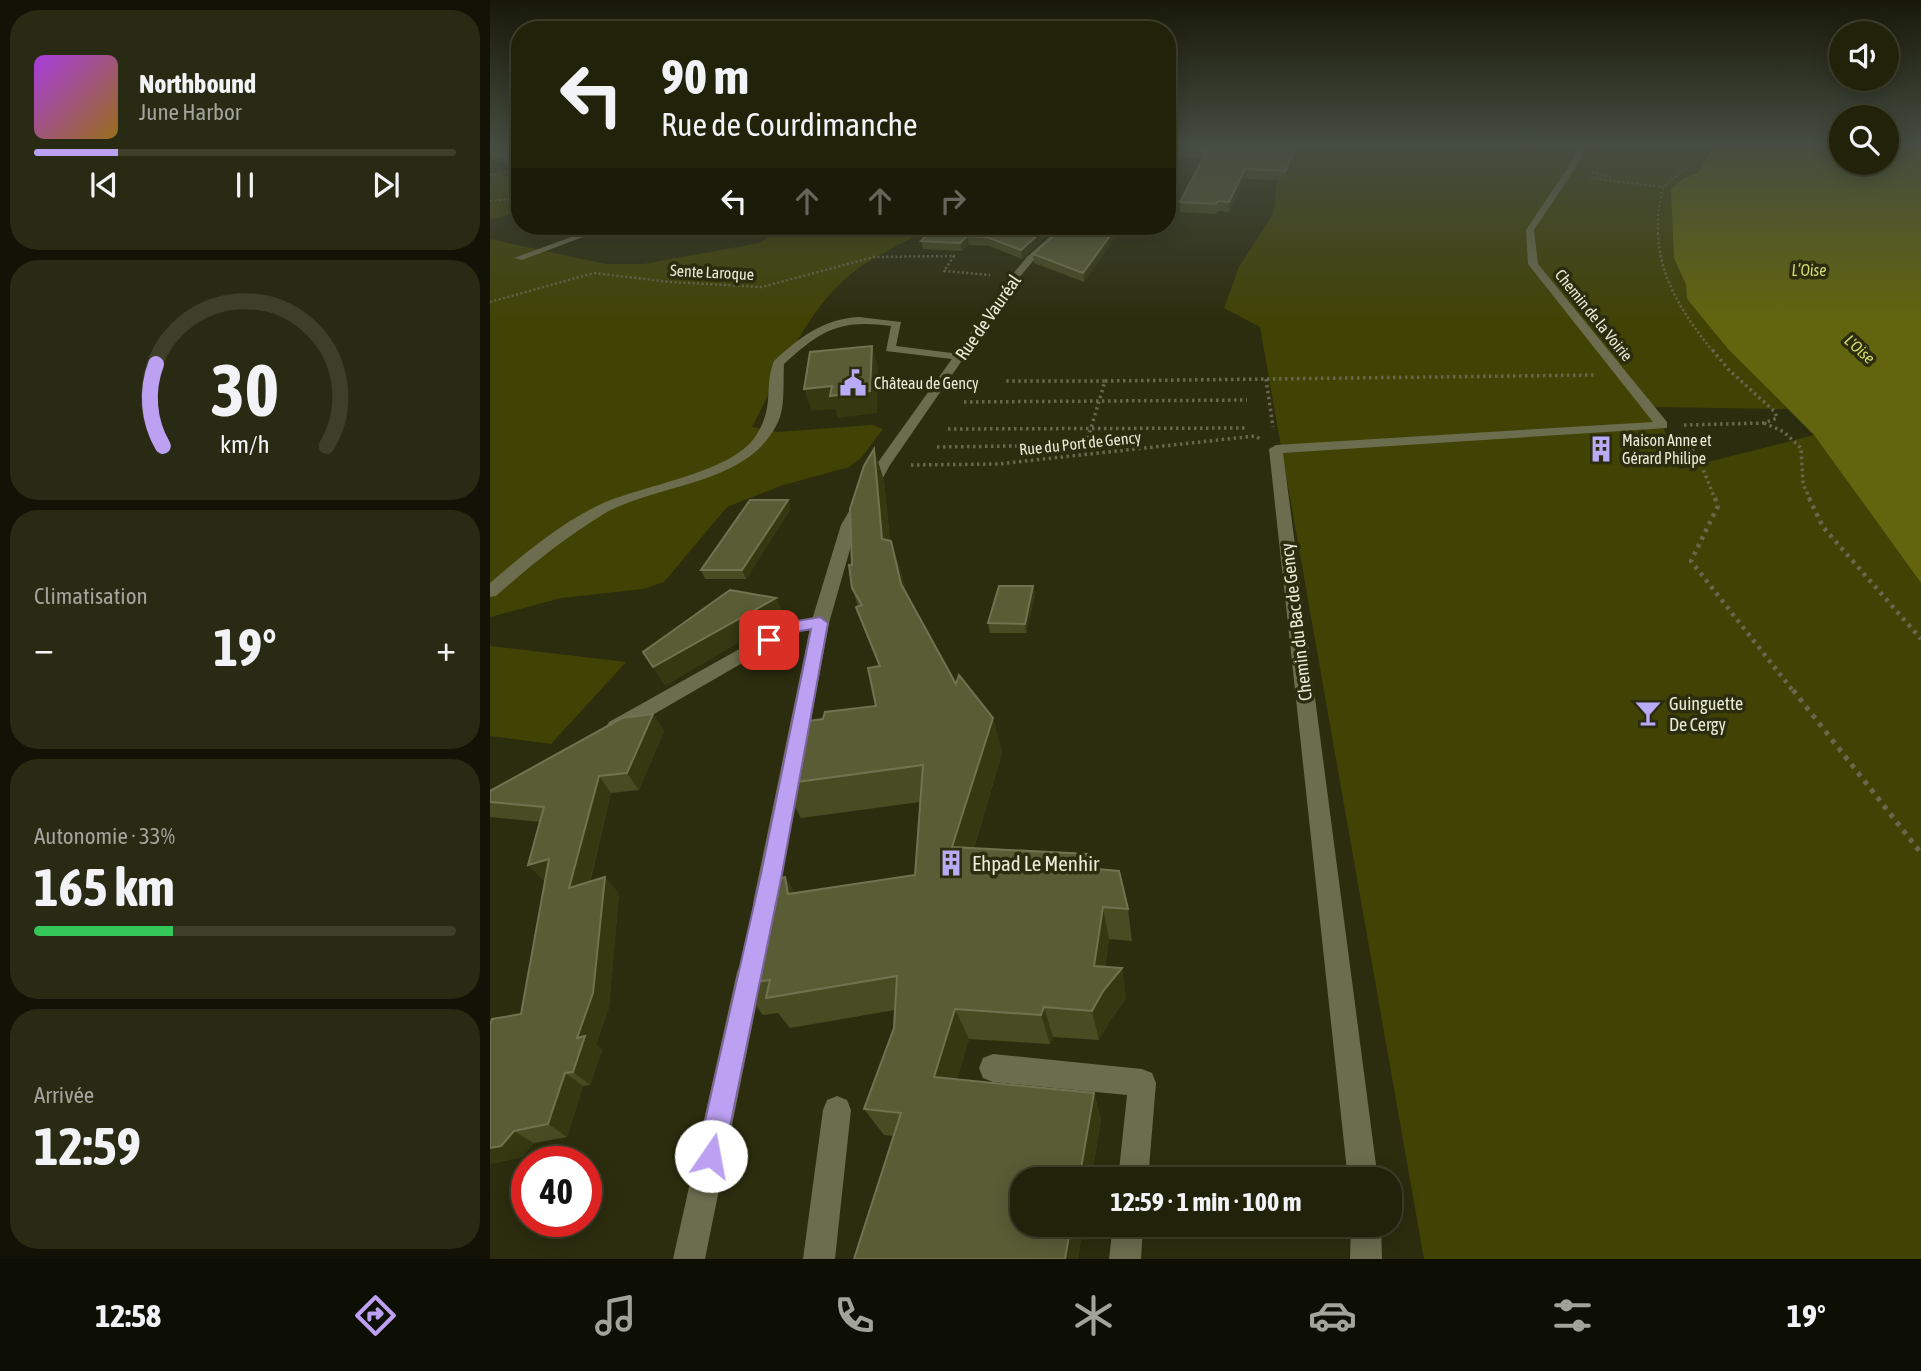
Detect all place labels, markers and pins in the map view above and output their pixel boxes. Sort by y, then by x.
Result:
public building icon: Château de Gency [838,368,868,398]
place label: Château de Gency [874,374,979,393]
place label: Maison Anne et Gérard Philipe [1622,431,1712,468]
building icon: Maison Anne et Gérard Philipe [1586,434,1616,464]
pin [739,610,799,670]
place label: Guinguette De Cergy [1669,693,1743,735]
bar icon: Guinguette De Cergy [1633,698,1663,728]
building icon: Ehpad Le Menhir [936,848,966,878]
place label: Ehpad Le Menhir [972,851,1100,875]

